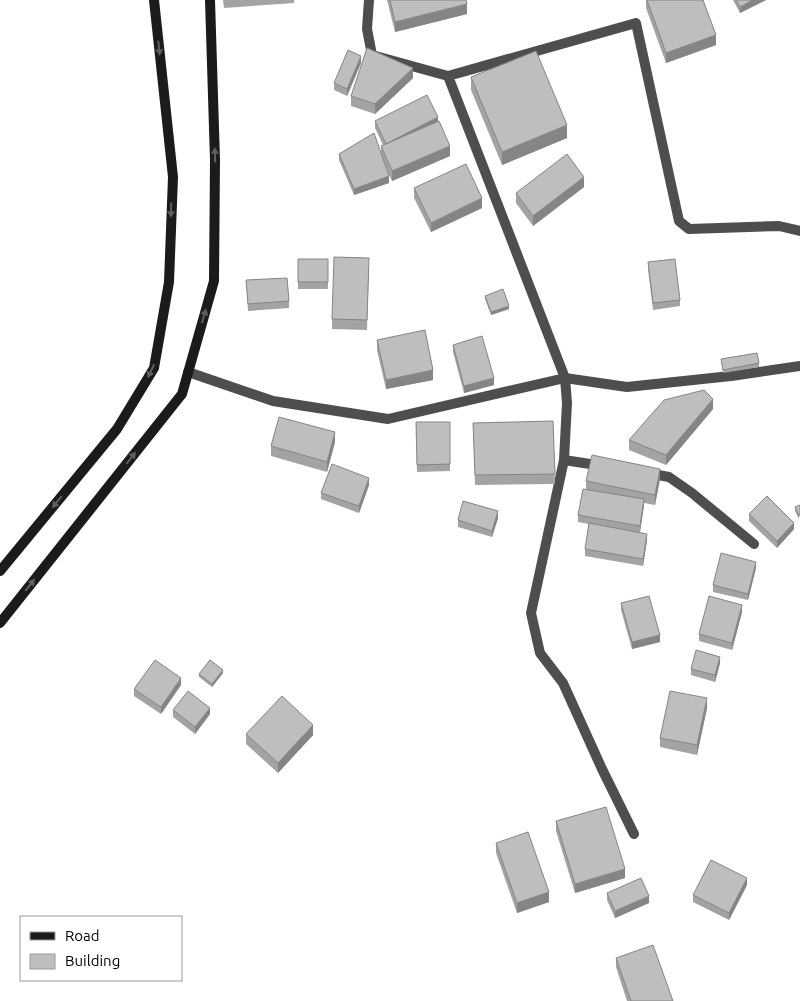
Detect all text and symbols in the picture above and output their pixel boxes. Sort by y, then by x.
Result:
one-way arrow [155,41,163,57]
one-way arrow [210,147,218,163]
one-way arrow [167,203,175,219]
one-way arrow [200,308,208,323]
one-way arrow [147,363,155,378]
one-way arrow [126,452,137,465]
one-way arrow [51,495,62,508]
one-way arrow [25,579,36,592]
legend [20,916,182,981]
text: Road [65,927,100,944]
text: Building [65,952,120,969]

